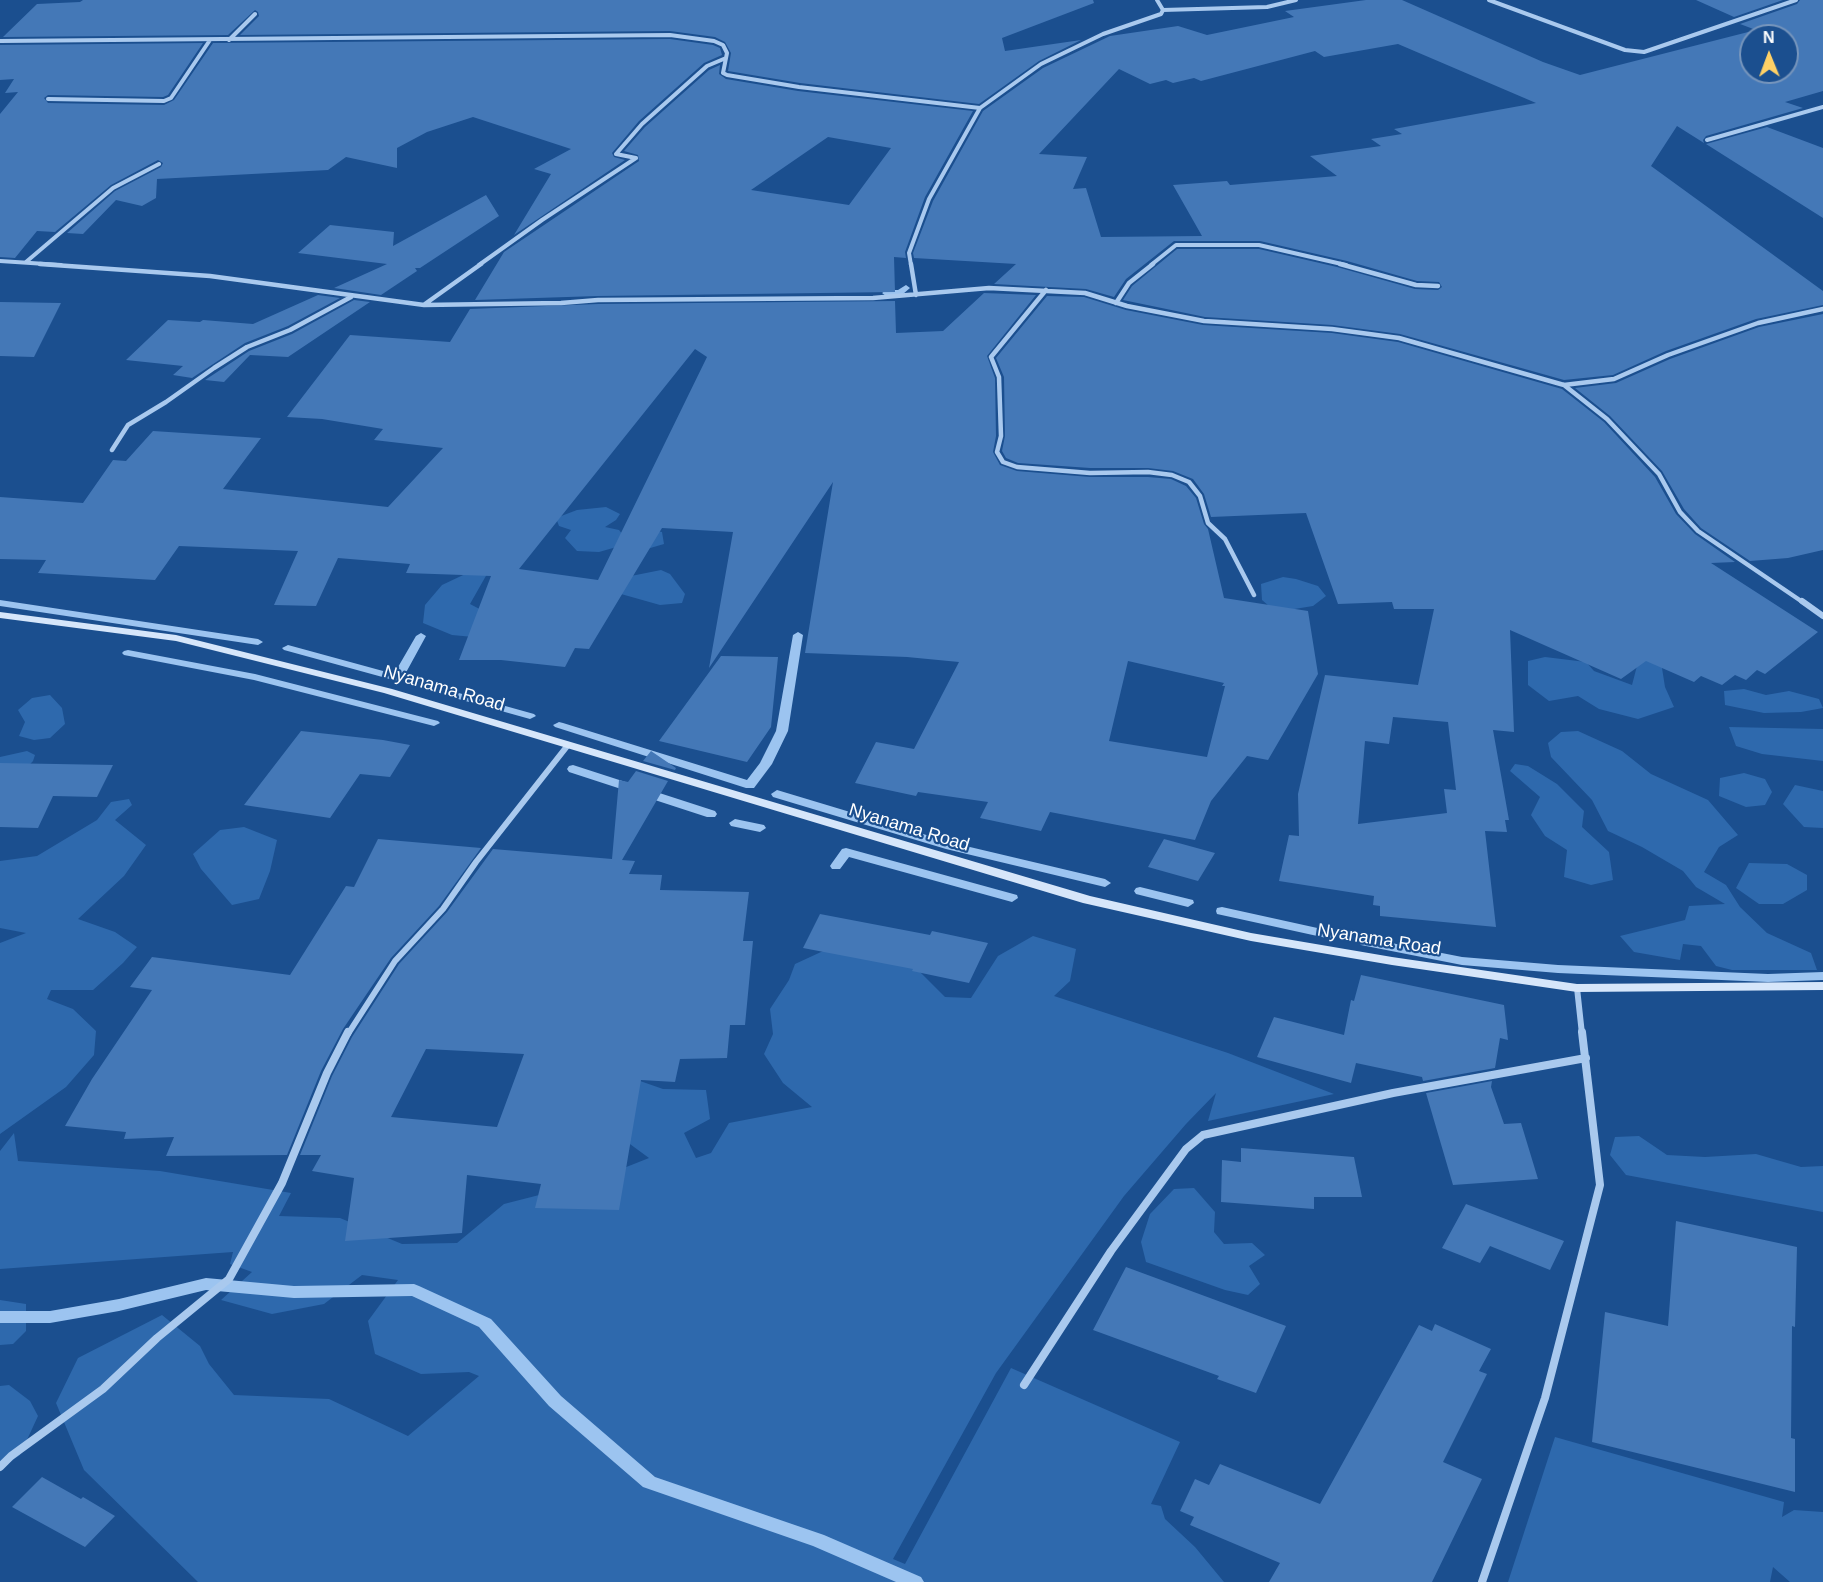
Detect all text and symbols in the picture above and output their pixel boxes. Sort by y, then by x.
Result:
north arrow [1739,24,1799,84]
text: N [1763,29,1775,46]
street label: Nyanama Road [381,661,507,717]
street label: Nyanama Road [846,799,972,857]
street label: Nyanama Road [1316,920,1442,960]

